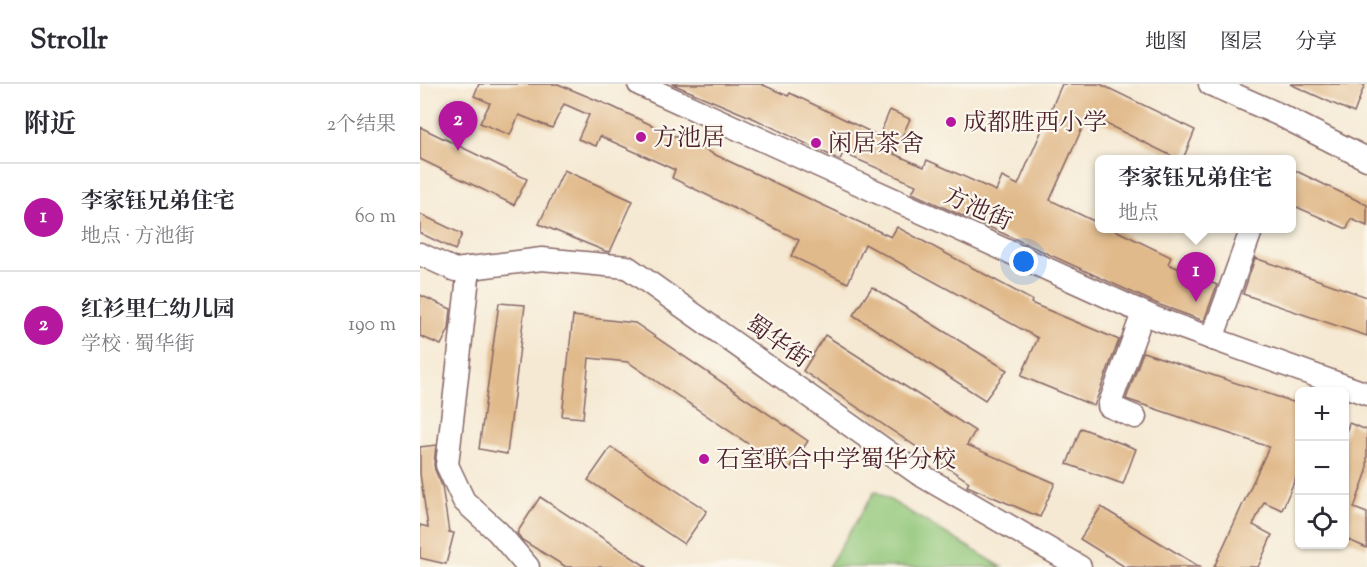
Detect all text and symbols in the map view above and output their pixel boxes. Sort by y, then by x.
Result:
text: Strollr [30,21,108,61]
text: 地图 [1145,28,1187,58]
text: 图层 [1220,28,1262,58]
text: 分享 [1295,28,1337,58]
pin: 2 [438,101,477,151]
text: 附近 [24,107,76,144]
place label: 成都胜西小学 [963,107,1107,141]
text: 2个结果 [327,111,396,140]
marker: 成都胜西小学 [944,115,958,129]
place label: 方池居 [653,122,725,156]
place label: 闲居茶舍 [828,128,924,162]
marker: 方池居 [634,130,648,144]
marker: 闲居茶舍 [809,136,823,150]
popup [1095,155,1296,233]
text: 李家钰兄弟住宅 [1118,164,1273,196]
street label: 方池街 [937,180,1017,240]
text: 李家钰兄弟住宅 [81,187,235,219]
text: 地点 [1118,200,1158,229]
text: 1 [40,203,47,232]
text: 60 m [355,203,396,232]
text: 地点 · 方池街 [81,223,195,252]
your location [1009,247,1038,276]
pin: 1 [1176,252,1216,302]
text: 红衫里仁幼儿园 [81,295,235,327]
street label: 蜀华街 [738,308,816,377]
text: 2 [39,311,48,340]
text: 190 m [348,311,396,340]
text: 学校 · 蜀华街 [81,331,195,360]
map controls [1295,387,1349,549]
button: + [1295,387,1349,441]
button: − [1295,441,1349,495]
place label: 石室联合中学蜀华分校 [716,444,956,478]
marker: 石室联合中学蜀华分校 [697,452,711,466]
button: locate [1295,495,1349,549]

